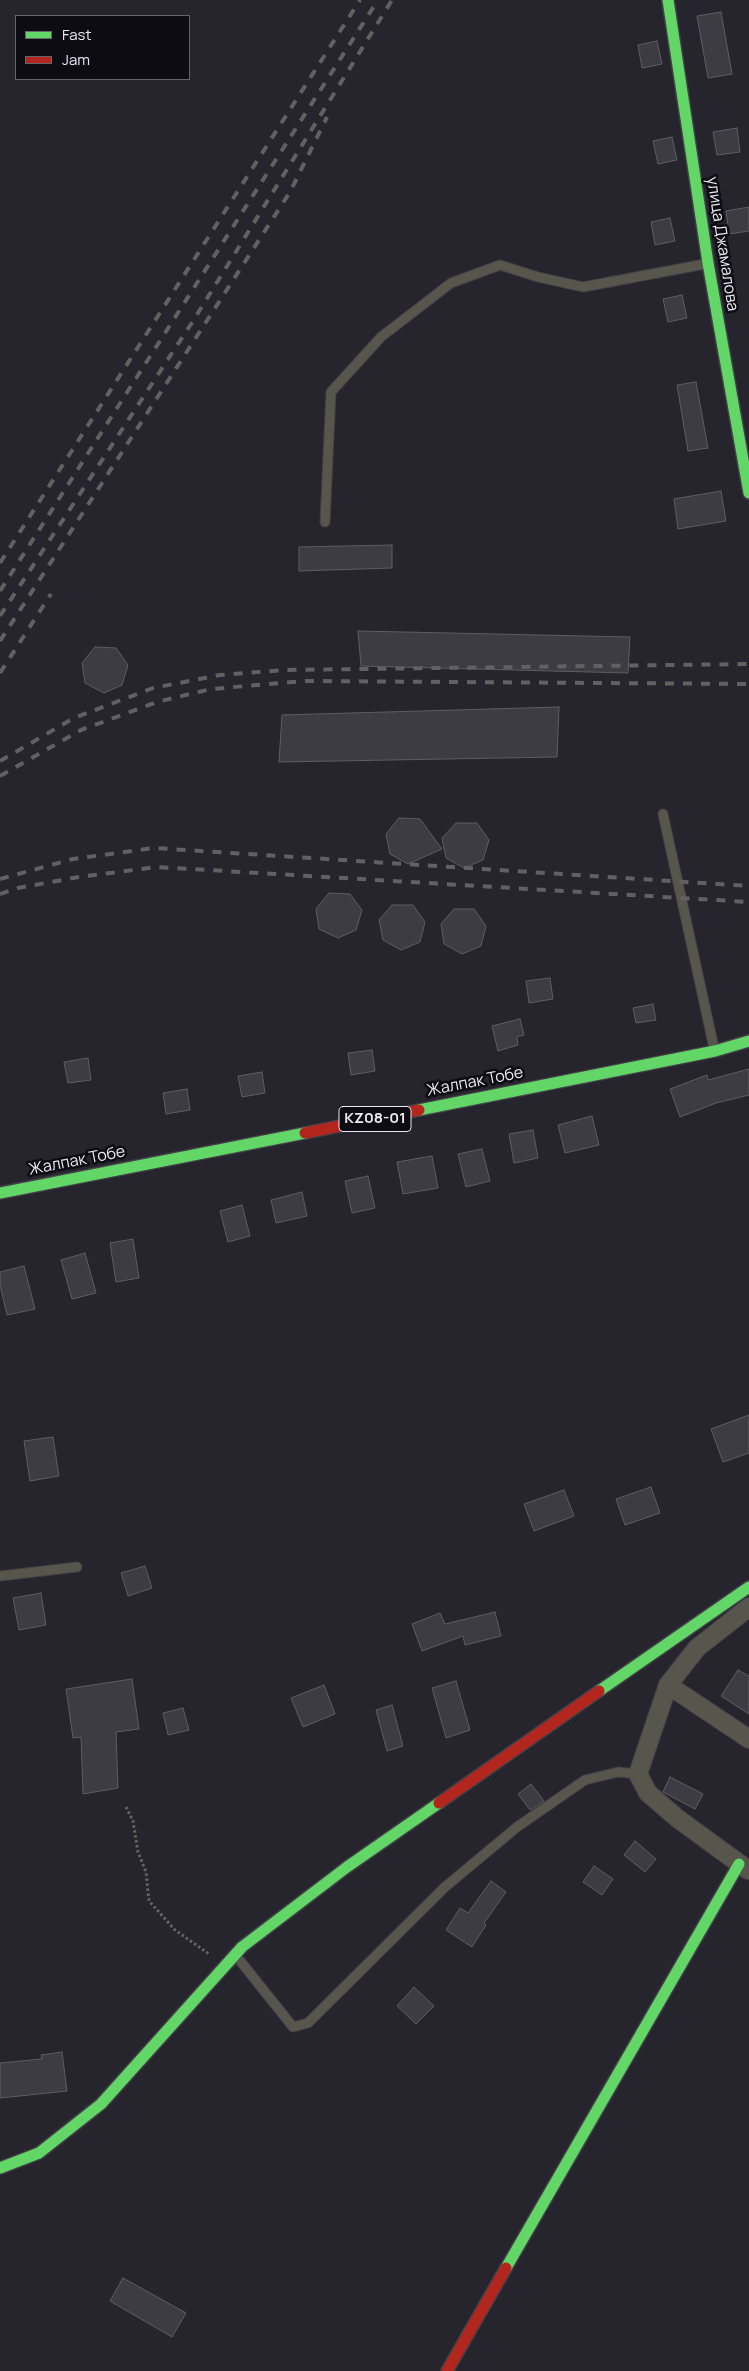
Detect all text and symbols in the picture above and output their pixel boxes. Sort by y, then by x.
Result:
legend [15,15,190,80]
text: Fast [62,24,91,45]
text: Jam [62,49,90,70]
street label: улица Джамалова [702,175,742,313]
street label: Жалпак Тобе [425,1063,525,1101]
road number: KZ08-01 [339,1106,411,1132]
street label: Жалпак Тобе [27,1142,127,1180]

